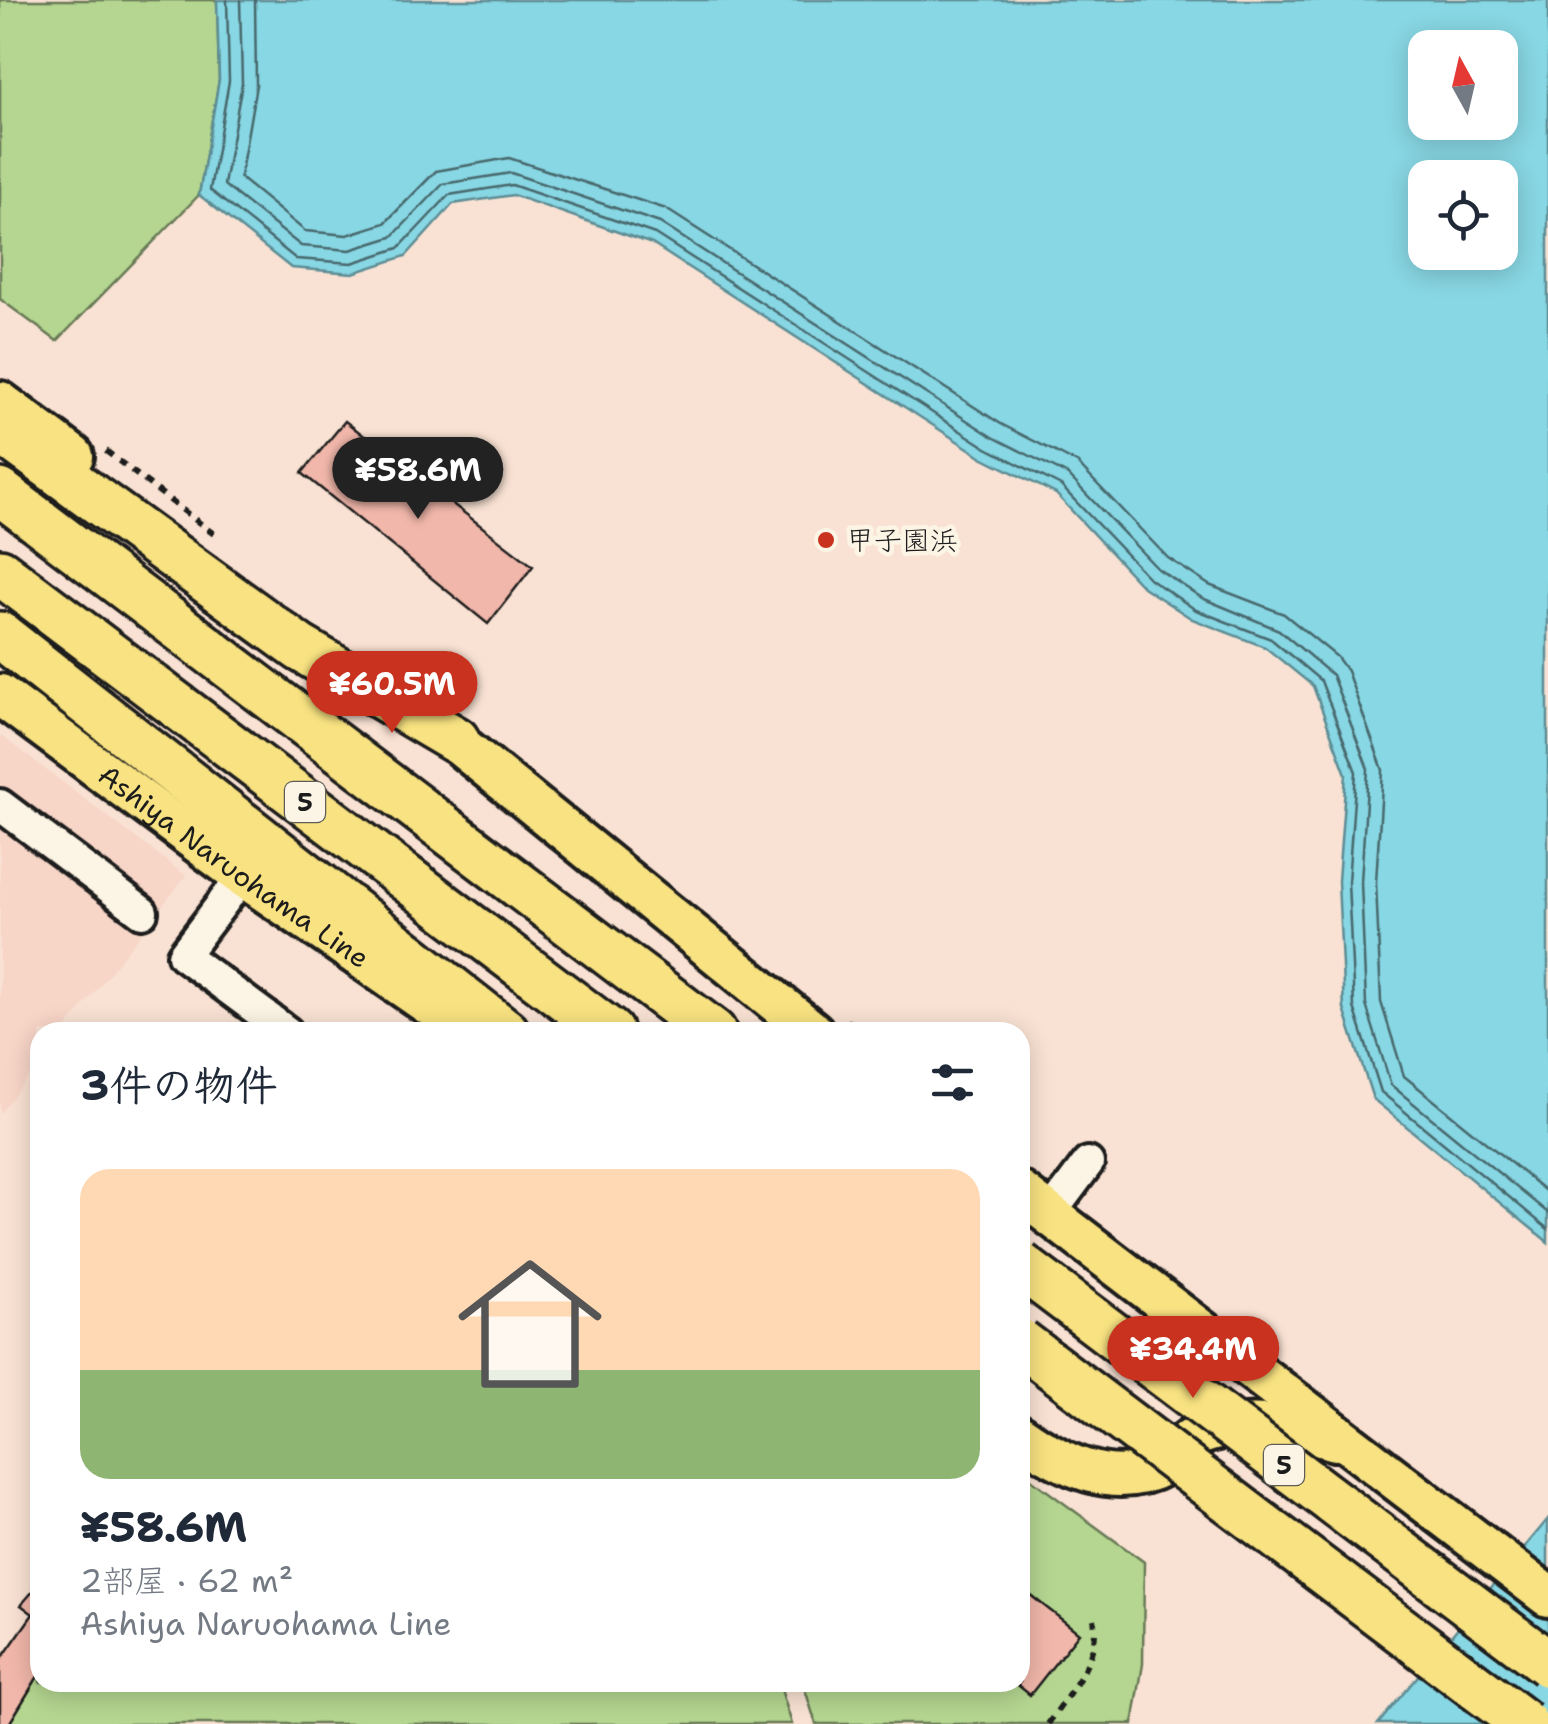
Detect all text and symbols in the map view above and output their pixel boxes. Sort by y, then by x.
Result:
north arrow [1408,30,1518,140]
map controls [1408,30,1518,270]
button: locate [1408,160,1518,270]
pin: ¥58.6M [337,437,499,522]
text: ¥58.6M [354,448,482,491]
place label: 甲子園浜 [846,521,958,559]
marker: 甲子園浜 [815,529,837,551]
pin: ¥60.5M [311,651,473,736]
text: ¥60.5M [328,662,456,705]
street label: Ashiya Naruohama Line [91,756,377,977]
road number: 5 [285,782,325,822]
icon: filters [925,1055,980,1110]
text: 3件の物件 [80,1057,277,1113]
icon: home [440,1234,620,1414]
pin: ¥34.4M [1112,1316,1274,1401]
text: ¥34.4M [1129,1327,1257,1370]
road number: 5 [1264,1445,1304,1485]
text: ¥58.6M [80,1499,247,1555]
text: 2部屋 · 62 m² [80,1559,293,1602]
text: Ashiya Naruohama Line [80,1602,451,1645]

